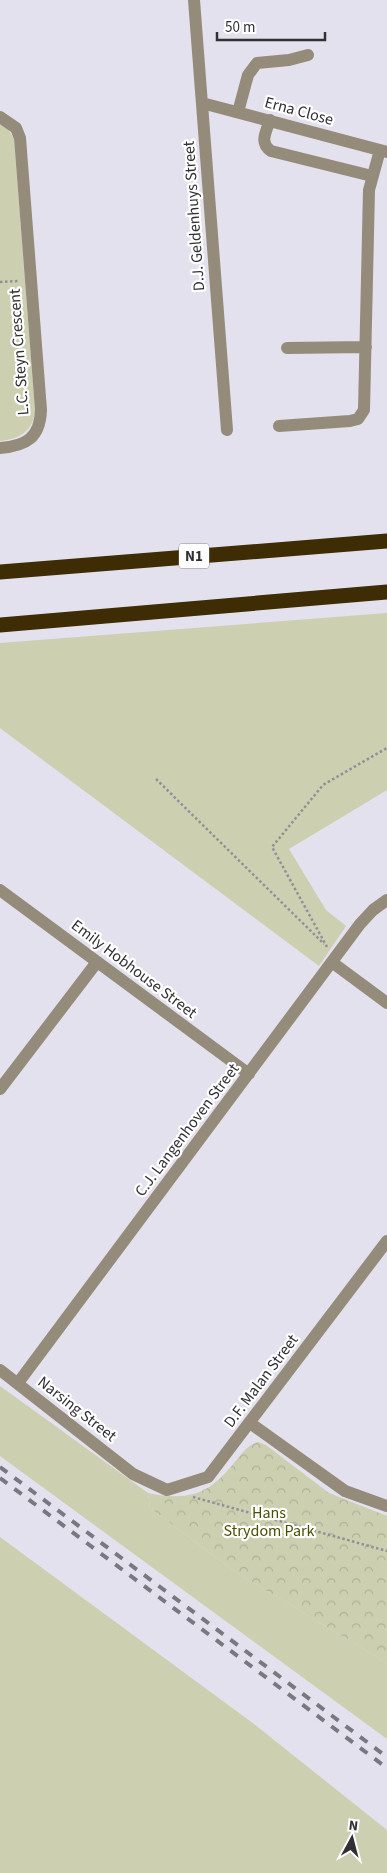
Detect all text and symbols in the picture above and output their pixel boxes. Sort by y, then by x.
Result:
scale bar [217,10,324,42]
text: 50 m [225,17,255,38]
street label: Erna Close [262,91,336,131]
street label: D.J. Geldenhuys Street [178,140,210,292]
street label: L.C. Steyn Crescent [4,287,34,416]
road number: N1 [179,544,209,568]
street label: Emily Hobhouse Street [67,914,202,1024]
street label: C.J. Langenhoven Street [130,1058,245,1201]
street label: D.F. Malan Street [219,1329,304,1432]
street label: Narsing Street [33,1371,122,1447]
park label: Hans Strydom Park [224,1502,315,1542]
north arrow [327,1813,377,1863]
text: N [348,1816,359,1837]

